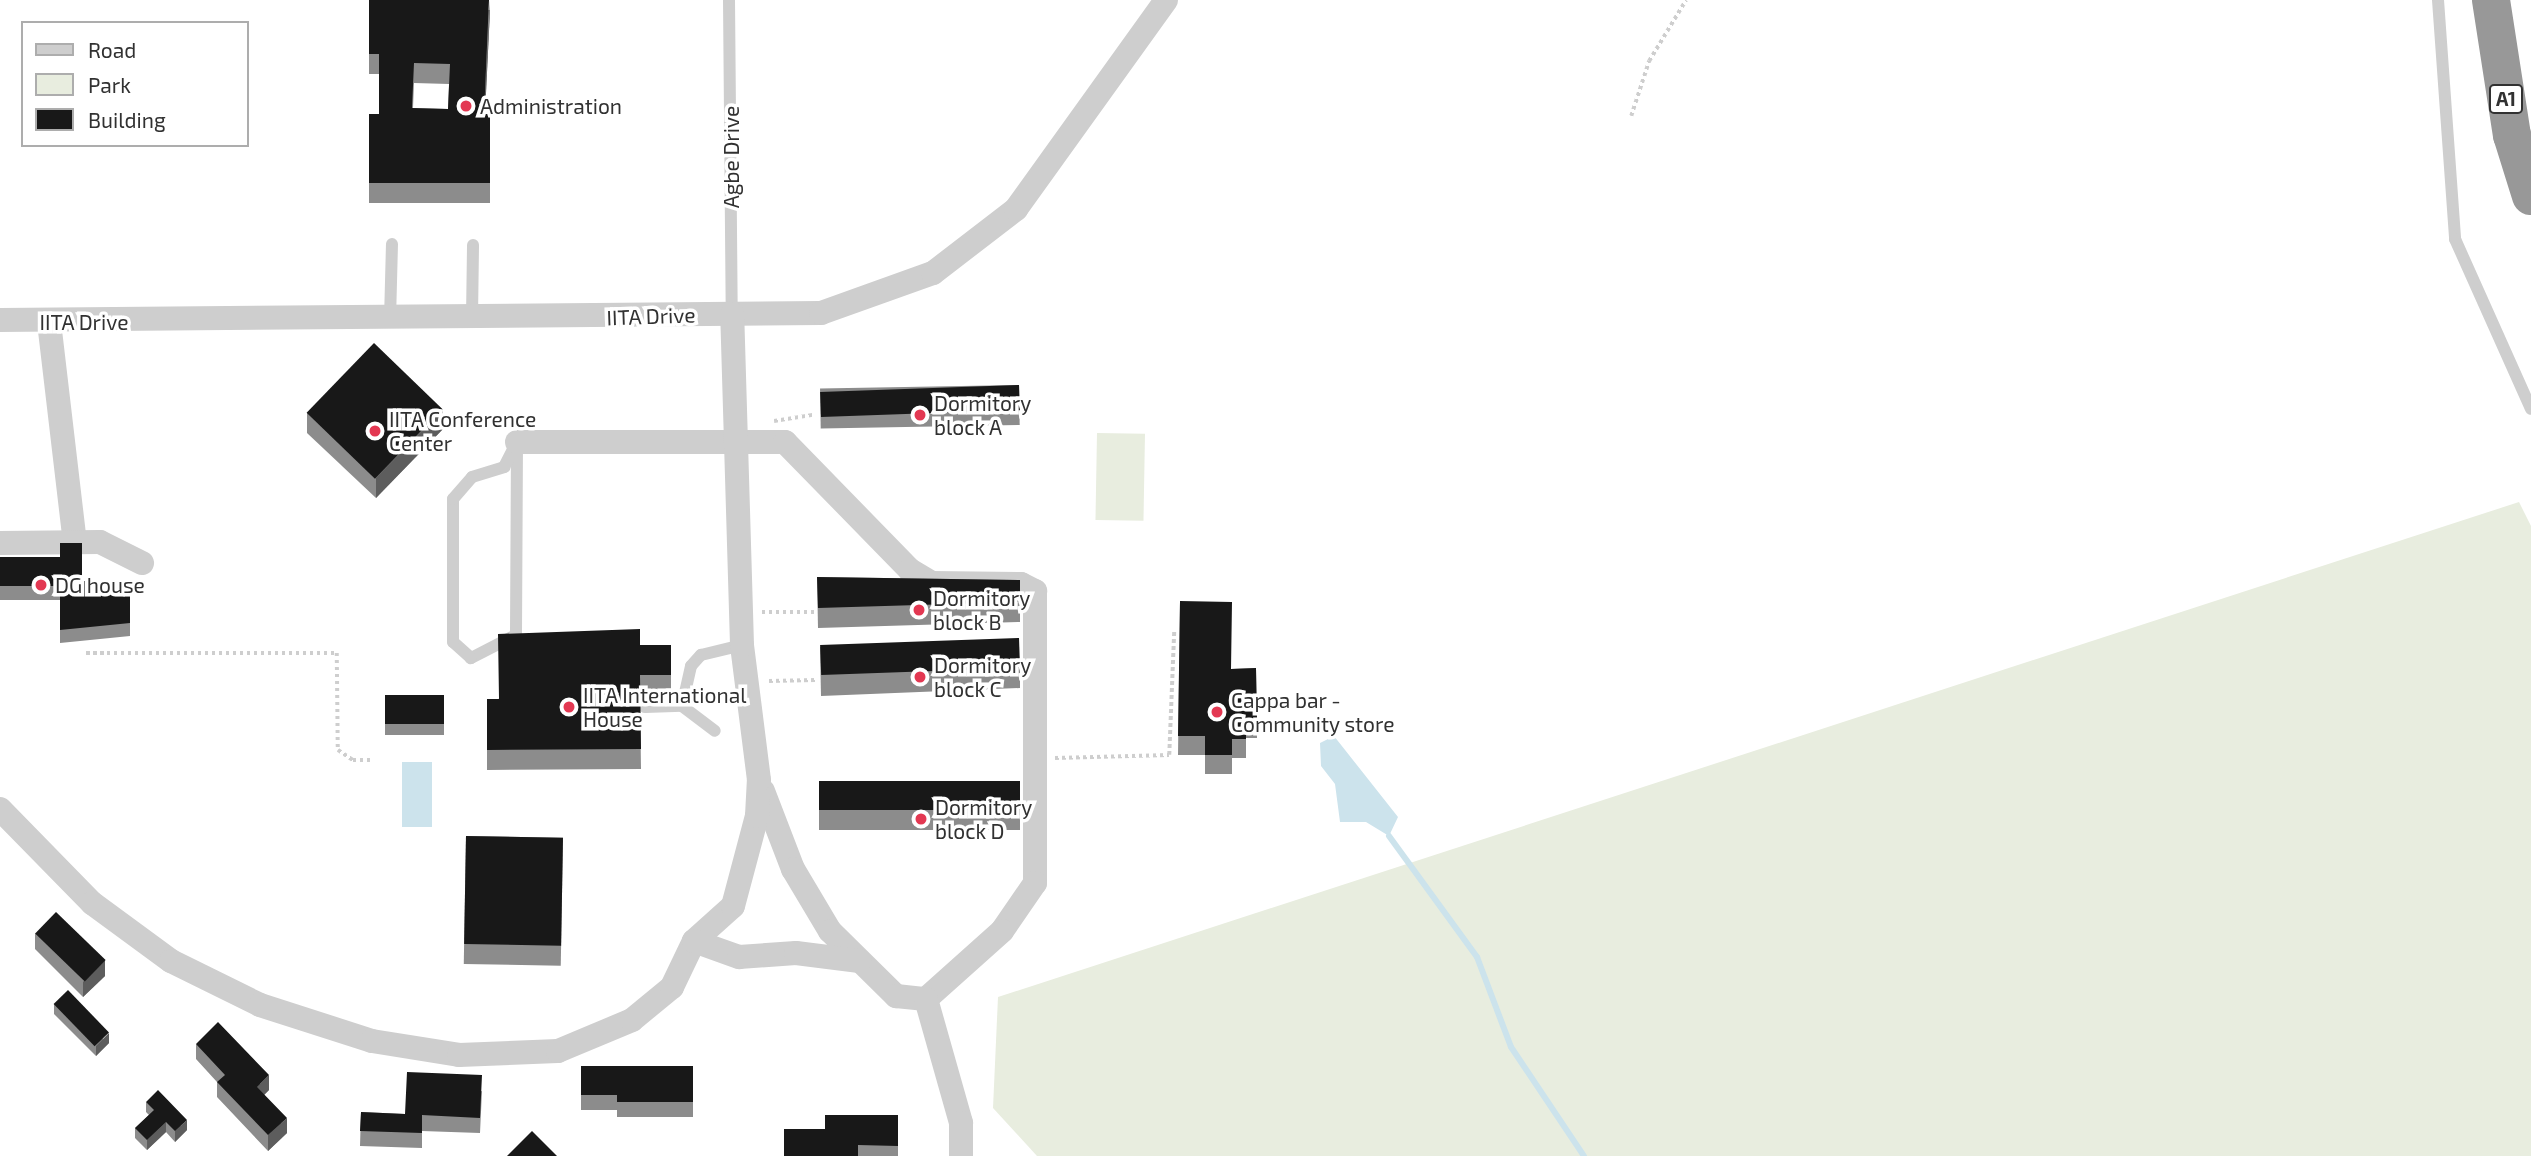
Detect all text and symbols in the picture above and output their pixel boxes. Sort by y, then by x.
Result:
legend [21,21,248,147]
text: Road [88,37,136,62]
text: Park [88,72,131,97]
road number: A1 [2488,83,2524,114]
place label: Administration [480,93,622,119]
marker: Administration [458,98,474,114]
street label: Agbe Drive [718,106,744,208]
text: Building [88,107,166,132]
street label: IITA Drive [606,302,696,330]
street label: IITA Drive [39,309,129,335]
place label: Dormitory block A [934,390,1031,440]
place label: IITA Conference Center [389,406,537,456]
marker: Dormitory block A [912,407,928,423]
marker: IITA Conference Center [367,423,383,439]
place label: DG house [55,572,145,598]
marker: DG house [33,577,49,593]
place label: Dormitory block B [933,585,1030,635]
marker: Dormitory block B [911,602,927,618]
place label: Dormitory block C [934,652,1031,702]
marker: Dormitory block C [912,669,928,685]
place label: IITA International House [583,682,747,732]
place label: Cappa bar - Community store [1231,687,1395,737]
marker: IITA International House [561,699,577,715]
marker: Cappa bar - Community store [1209,704,1225,720]
place label: Dormitory block D [935,794,1032,844]
marker: Dormitory block D [913,811,929,827]

